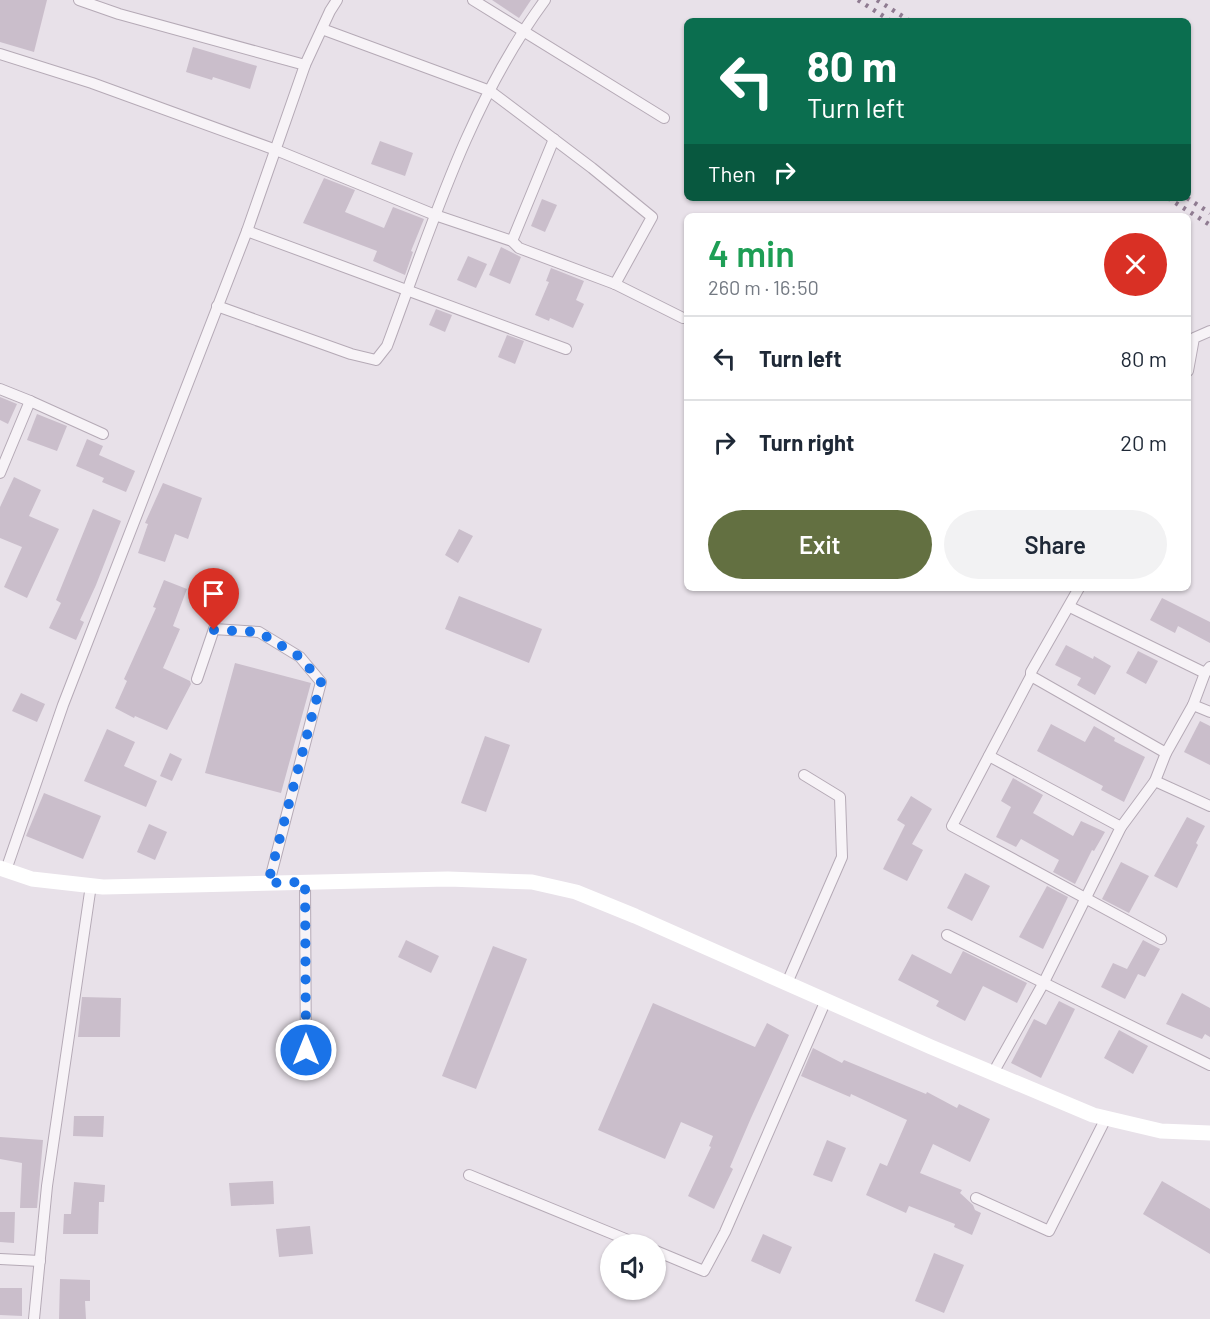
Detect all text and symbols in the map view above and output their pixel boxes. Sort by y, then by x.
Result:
text: 80 m [807,40,897,90]
icon: left [708,42,786,120]
text: Turn left [807,91,905,123]
icon: right [768,156,801,189]
text: Then [708,160,756,186]
text: 4 min [708,231,795,274]
button: close [1104,233,1167,296]
text: 260 m · 16:50 [708,275,819,299]
icon: left [708,342,741,375]
text: Turn left [759,345,842,371]
text: 80 m [1121,345,1167,371]
icon: right [708,426,741,459]
text: Turn right [759,429,854,455]
text: 20 m [1120,429,1167,455]
button: Exit [708,510,932,579]
button: Share [944,510,1167,579]
pin [188,568,239,630]
icon: arrive [197,577,230,610]
position arrow [274,1018,338,1082]
map controls [600,1234,666,1300]
button: sound [600,1234,666,1300]

